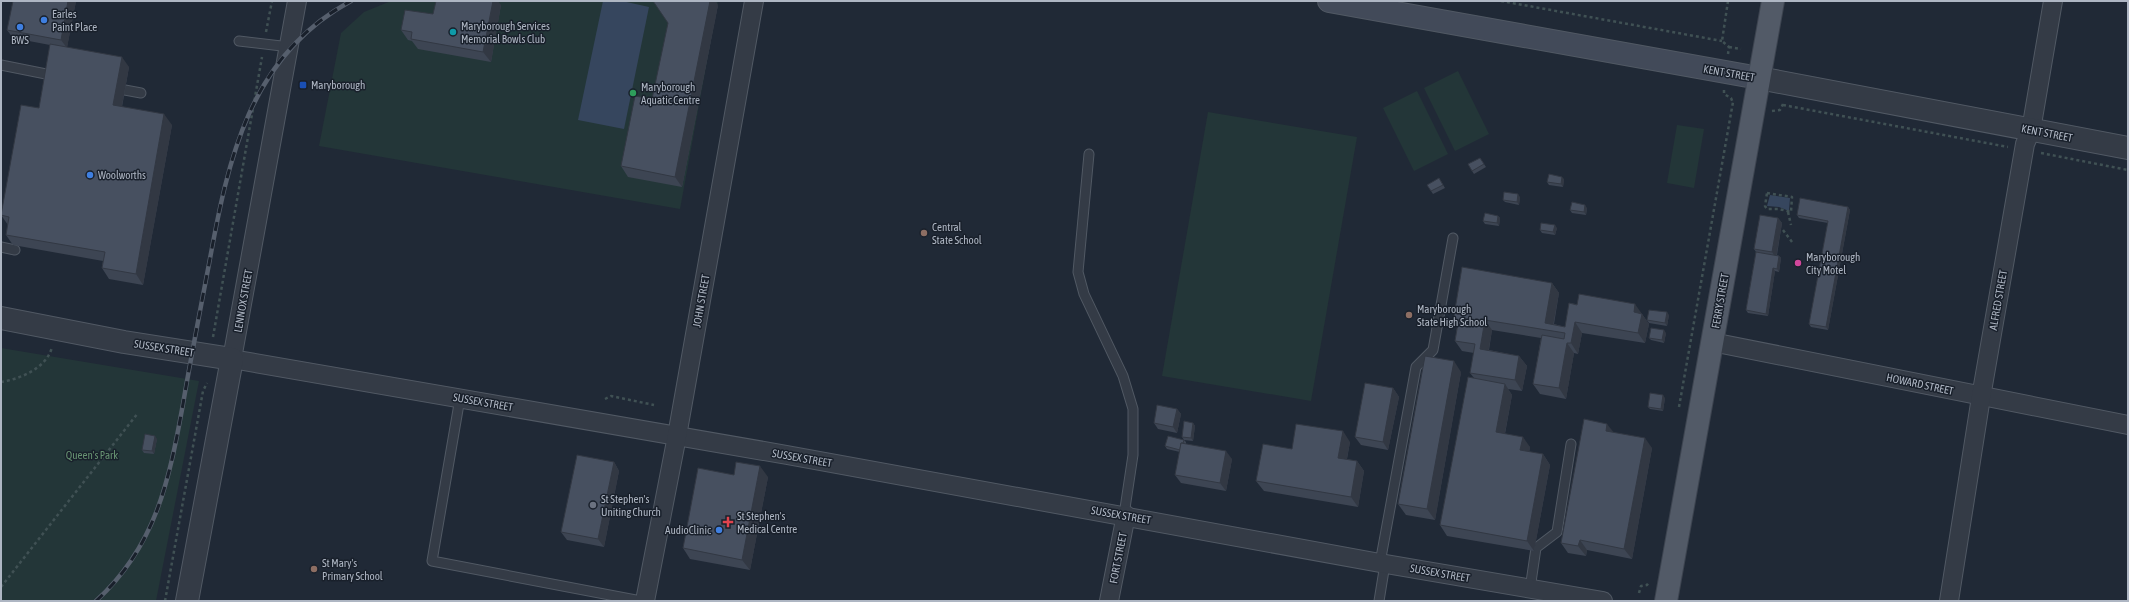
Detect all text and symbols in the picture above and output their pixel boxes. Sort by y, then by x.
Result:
place label: Earles Paint Place [52,8,97,33]
marker: Earles Paint Place [39,15,49,25]
place label: Maryborough Services Memorial Bowls Club [461,20,550,45]
marker: BWS [15,22,25,32]
marker: Maryborough Services Memorial Bowls Club [448,27,458,37]
place label: BWS [11,34,29,46]
street label: KENT STREET [1702,63,1756,83]
place label: Maryborough [311,79,365,91]
marker: Maryborough [298,80,308,90]
place label: Maryborough Aquatic Centre [641,81,700,106]
marker: Maryborough Aquatic Centre [628,88,638,98]
street label: KENT STREET [2020,122,2074,144]
place label: Woolworths [98,169,146,181]
marker: Woolworths [85,170,95,180]
place label: Central State School [932,221,982,246]
marker: Central State School [919,228,929,238]
place label: Maryborough City Motel [1806,251,1860,276]
marker: Maryborough City Motel [1793,258,1803,268]
street label: LENNOX STREET [232,268,254,333]
street label: ALFRED STREET [1987,269,2009,331]
street label: FERRY STREET [1709,272,1731,329]
street label: JOHN STREET [690,273,712,328]
place label: Maryborough State High School [1417,303,1487,328]
marker: Maryborough State High School [1404,310,1414,320]
street label: SUSSEX STREET [133,337,195,359]
street label: HOWARD STREET [1885,371,1955,397]
street label: SUSSEX STREET [452,391,514,413]
street label: SUSSEX STREET [771,447,833,469]
park label: Queen's Park [66,449,118,461]
place label: St Stephen's Uniting Church [601,493,661,518]
marker: St Stephen's Uniting Church [588,500,598,510]
street label: SUSSEX STREET [1090,504,1152,526]
place label: St Stephen's Medical Centre [737,510,797,535]
marker: St Stephen's Medical Centre [722,516,734,528]
place label: AudioClinic [665,524,712,536]
marker: AudioClinic [714,525,724,535]
street label: FORT STREET [1107,531,1129,585]
place label: St Mary's Primary School [322,557,383,582]
street label: SUSSEX STREET [1409,562,1471,584]
marker: St Mary's Primary School [309,564,319,574]

